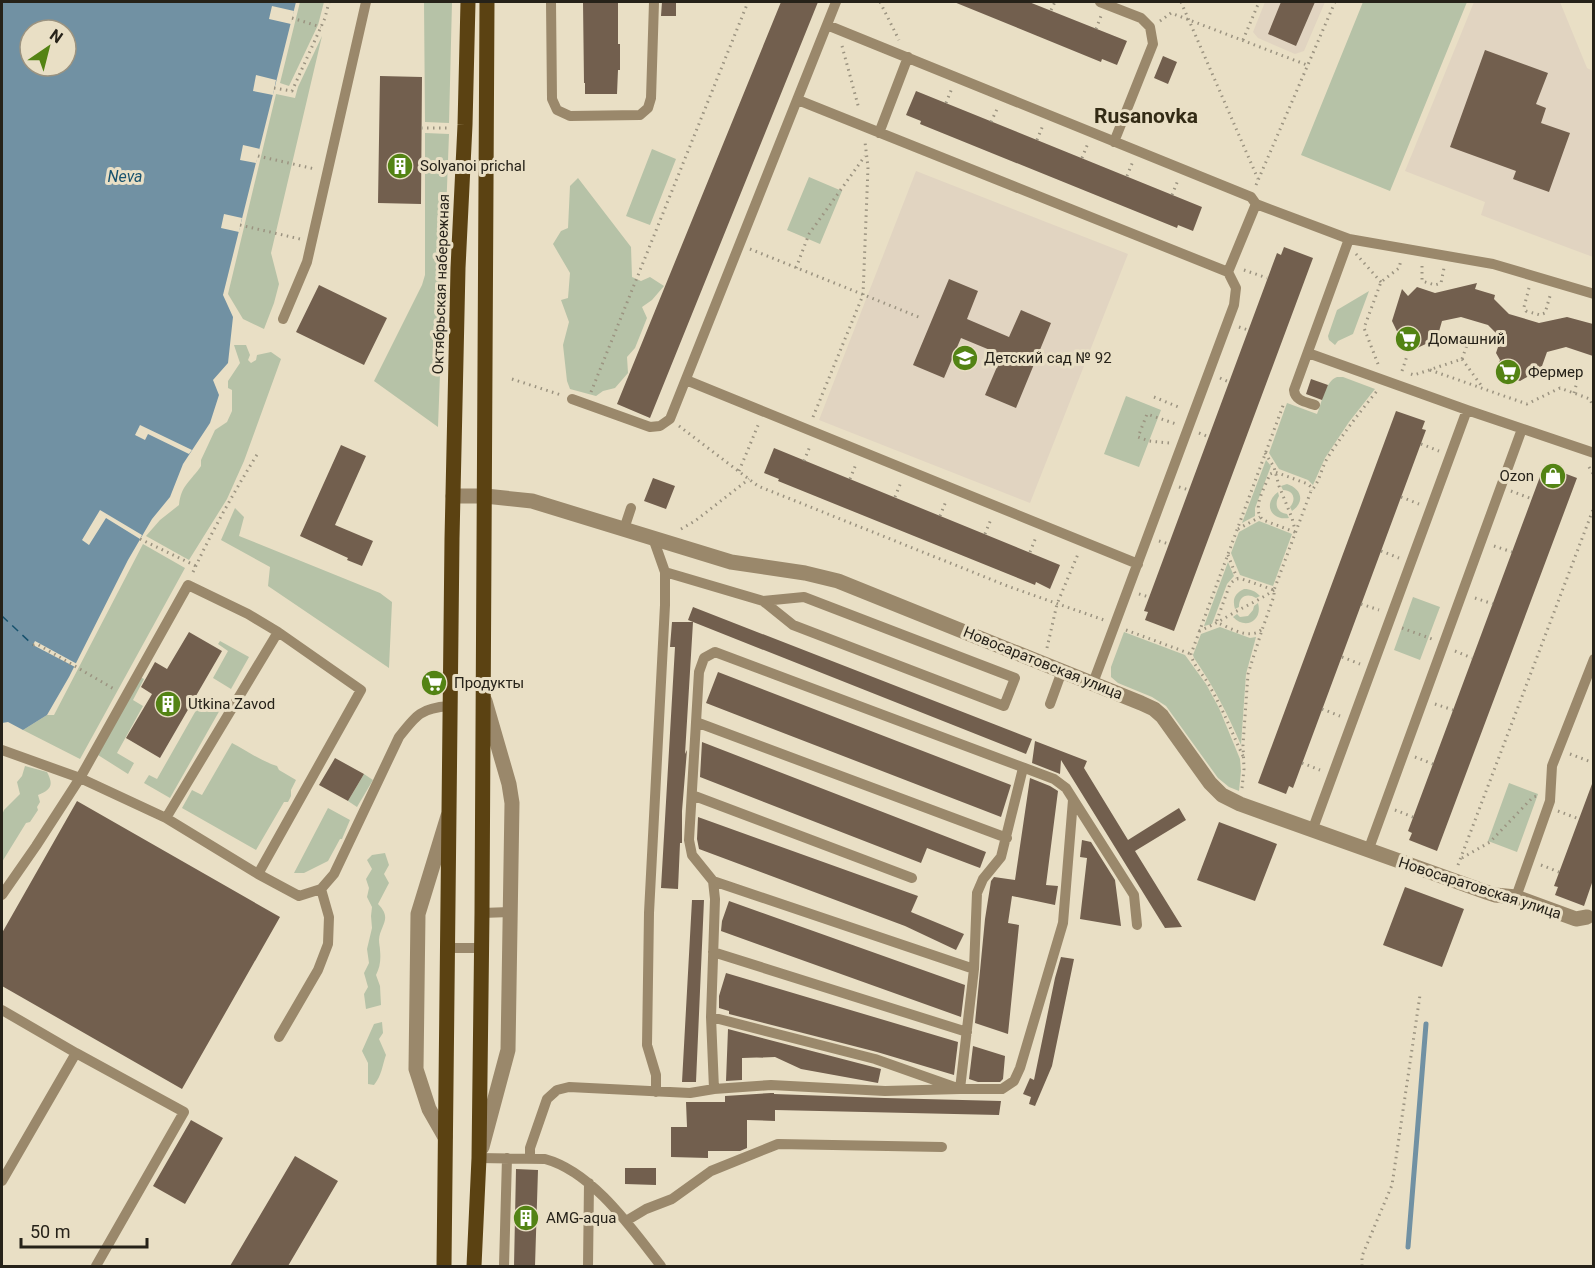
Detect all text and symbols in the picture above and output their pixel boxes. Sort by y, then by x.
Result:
north arrow [18,18,78,78]
text: N [46,25,66,47]
district label: Rusanovka [1094,104,1198,128]
building icon: Solyanoi prichal [385,151,415,181]
place label: Solyanoi prichal [420,157,526,175]
water label: Neva [107,167,143,186]
street label: Октябрьская набережная [429,193,453,375]
supermarket icon: Домашний [1393,324,1423,354]
place label: Домашний [1428,330,1505,348]
school or university icon: Детский сад № 92 [950,343,980,373]
place label: Детский сад № 92 [984,349,1112,367]
supermarket icon: Фермер [1493,357,1523,387]
place label: Фермер [1528,363,1583,381]
shop icon: Ozon [1538,461,1568,491]
place label: Ozon [1500,467,1534,485]
street label: Новосаратовская улица [961,623,1125,703]
supermarket icon: Продукты [419,668,449,698]
place label: Продукты [454,674,524,692]
building icon: Utkina Zavod [153,689,183,719]
place label: Utkina Zavod [188,695,275,713]
street label: Новосаратовская улица [1396,853,1564,923]
building icon: AMG-aqua [511,1203,541,1233]
place label: AMG-aqua [546,1209,616,1227]
scale bar [21,1211,147,1249]
text: 50 m [30,1221,70,1242]

